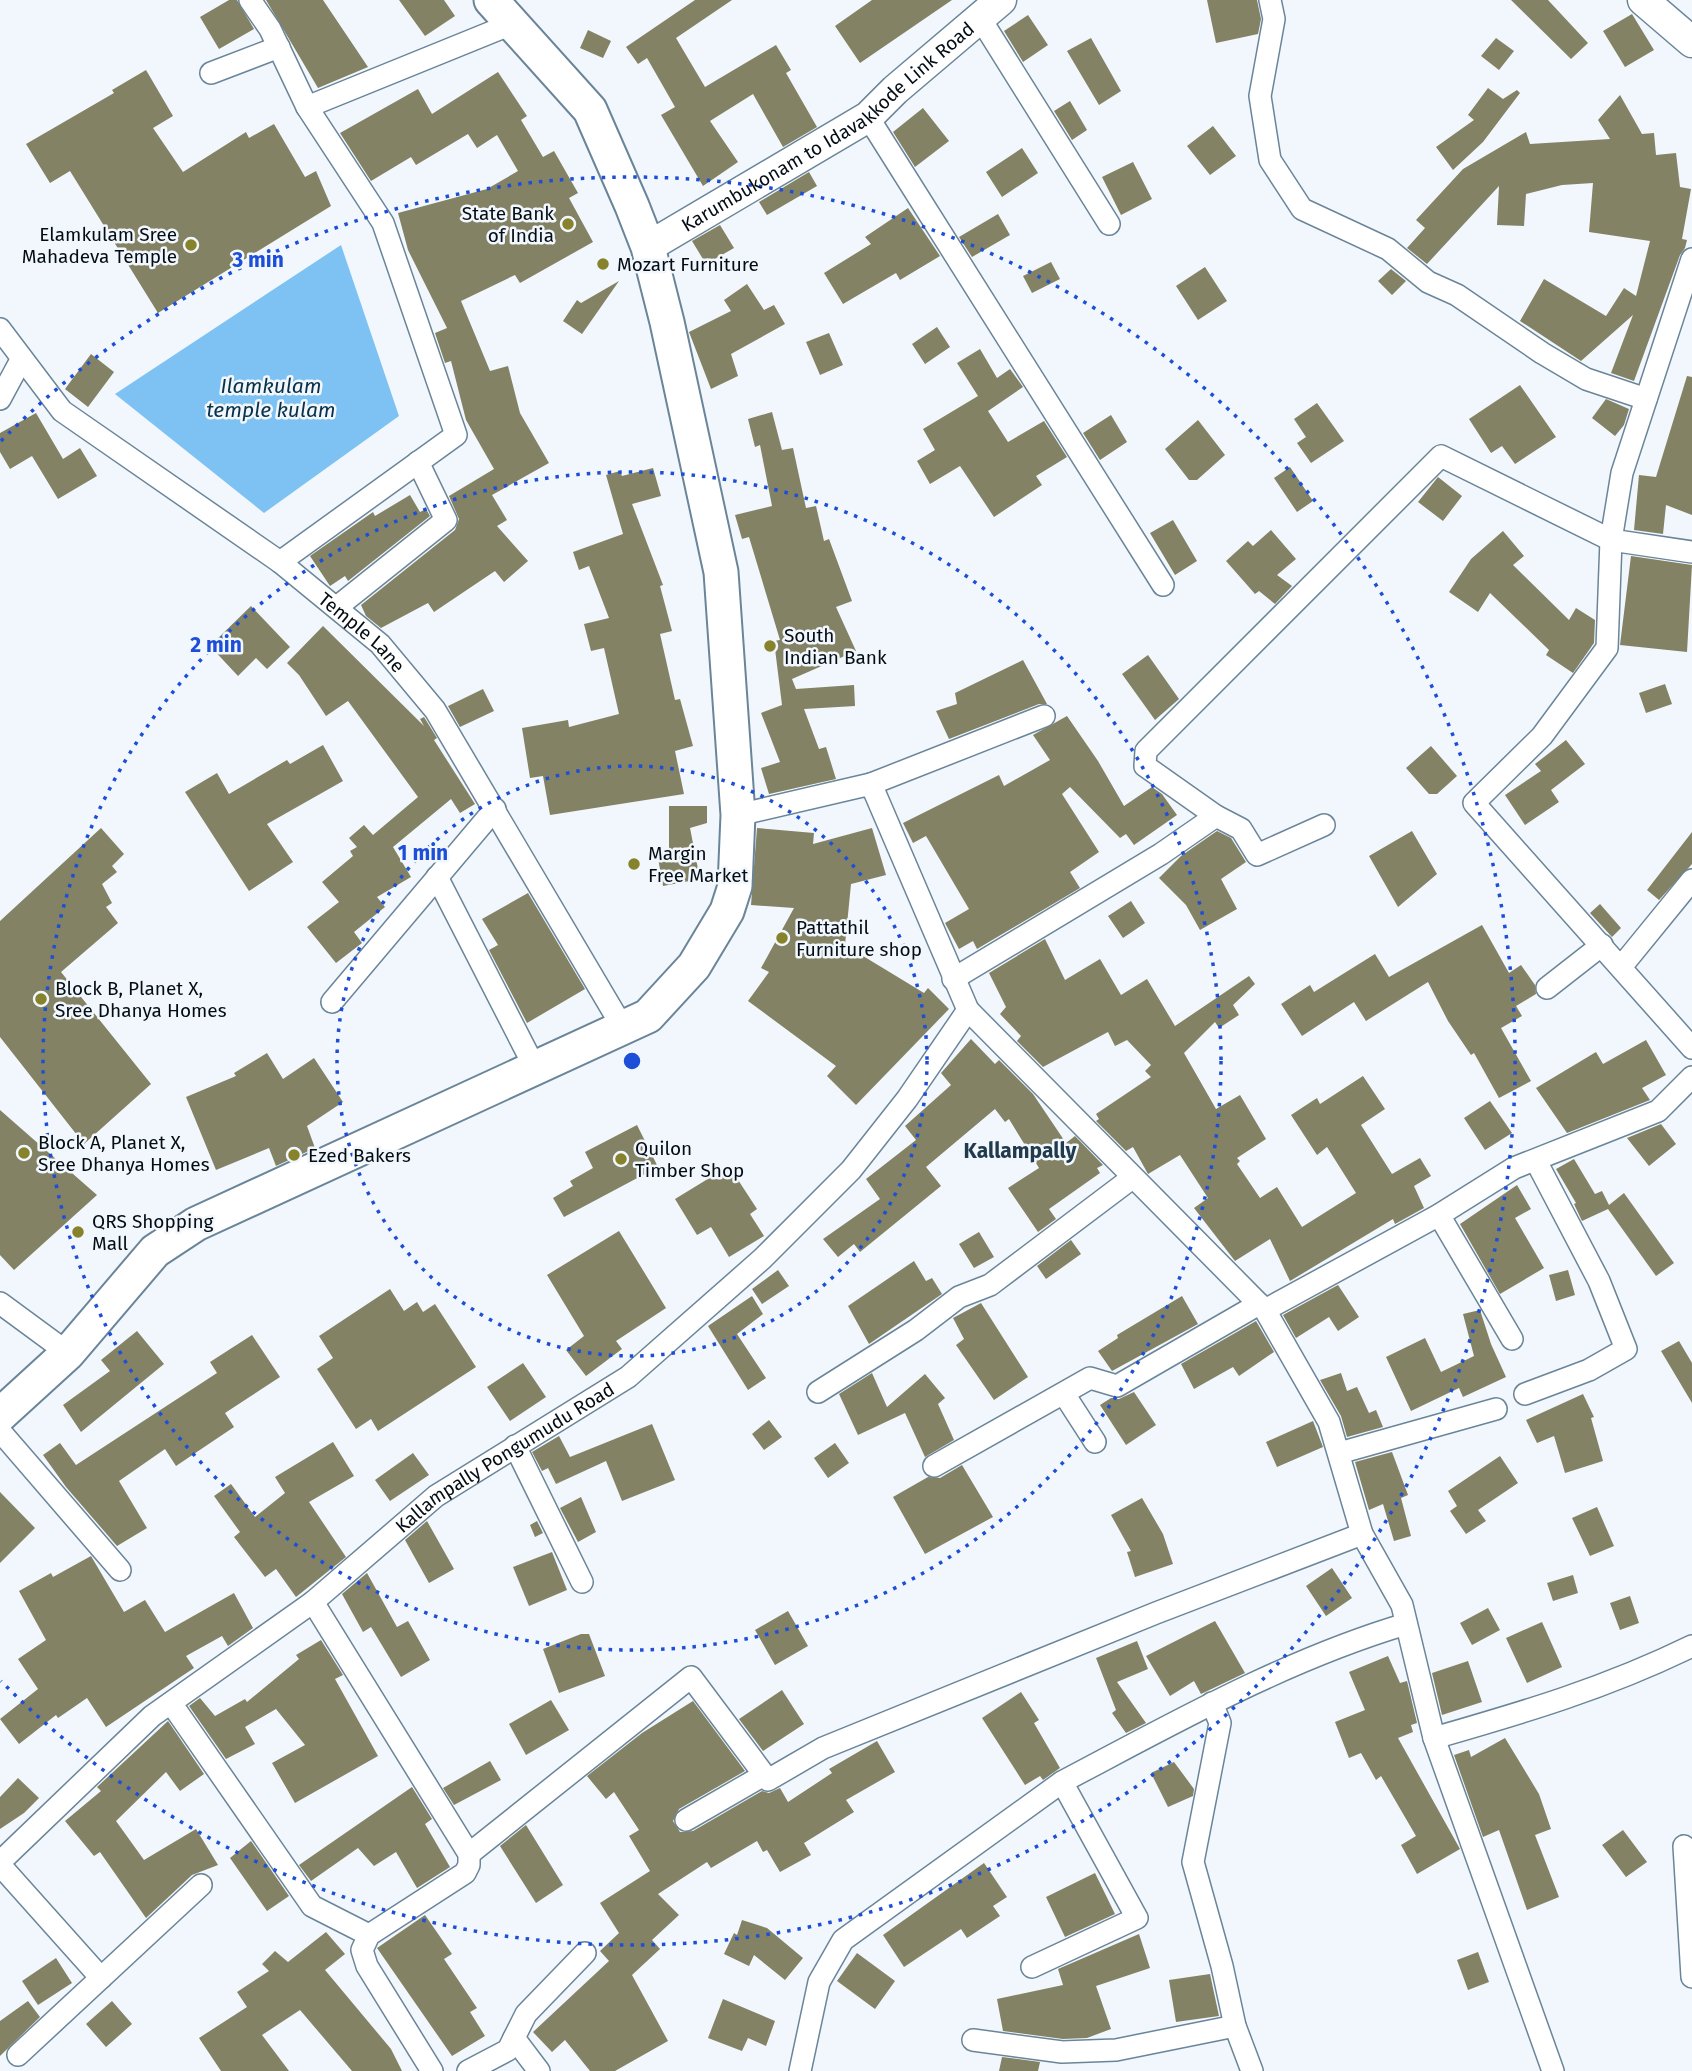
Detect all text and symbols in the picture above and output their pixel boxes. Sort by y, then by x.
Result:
street label: Karumbukonam to Idavakkode Link Road [677,17,978,236]
place label: State Bank of India [462,202,554,247]
marker: State Bank of India [560,216,576,232]
place label: Elamkulam Sree Mahadeva Temple [22,223,177,268]
marker: Elamkulam Sree Mahadeva Temple [183,237,199,253]
text: 3 min [231,247,284,273]
place label: Mozart Furniture [617,253,759,276]
marker: Mozart Furniture [595,256,611,272]
water label: Ilamkulam temple kulam [206,373,336,423]
street label: Temple Lane [314,587,410,677]
place label: South Indian Bank [784,624,887,669]
text: 2 min [190,632,242,658]
marker: South Indian Bank [762,638,778,654]
text: 1 min [398,840,448,866]
place label: Margin Free Market [648,842,749,887]
marker: Margin Free Market [626,856,642,872]
place label: Pattathil Furniture shop [796,916,922,961]
marker: Pattathil Furniture shop [774,930,790,946]
place label: Block B, Planet X, Sree Dhanya Homes [55,977,227,1022]
marker: Block B, Planet X, Sree Dhanya Homes [33,991,49,1007]
centre of rings [620,1049,644,1073]
place label: Block A, Planet X, Sree Dhanya Homes [38,1131,210,1176]
place label: Quilon Timber Shop [635,1137,744,1182]
district label: Kallampally [964,1138,1077,1164]
place label: Ezed Bakers [308,1144,411,1167]
marker: Block A, Planet X, Sree Dhanya Homes [16,1145,32,1161]
marker: Ezed Bakers [286,1147,302,1163]
marker: Quilon Timber Shop [613,1151,629,1167]
place label: QRS Shopping Mall [92,1210,214,1255]
marker: QRS Shopping Mall [70,1224,86,1240]
street label: Kallampally Pongumudu Road [390,1377,618,1538]

